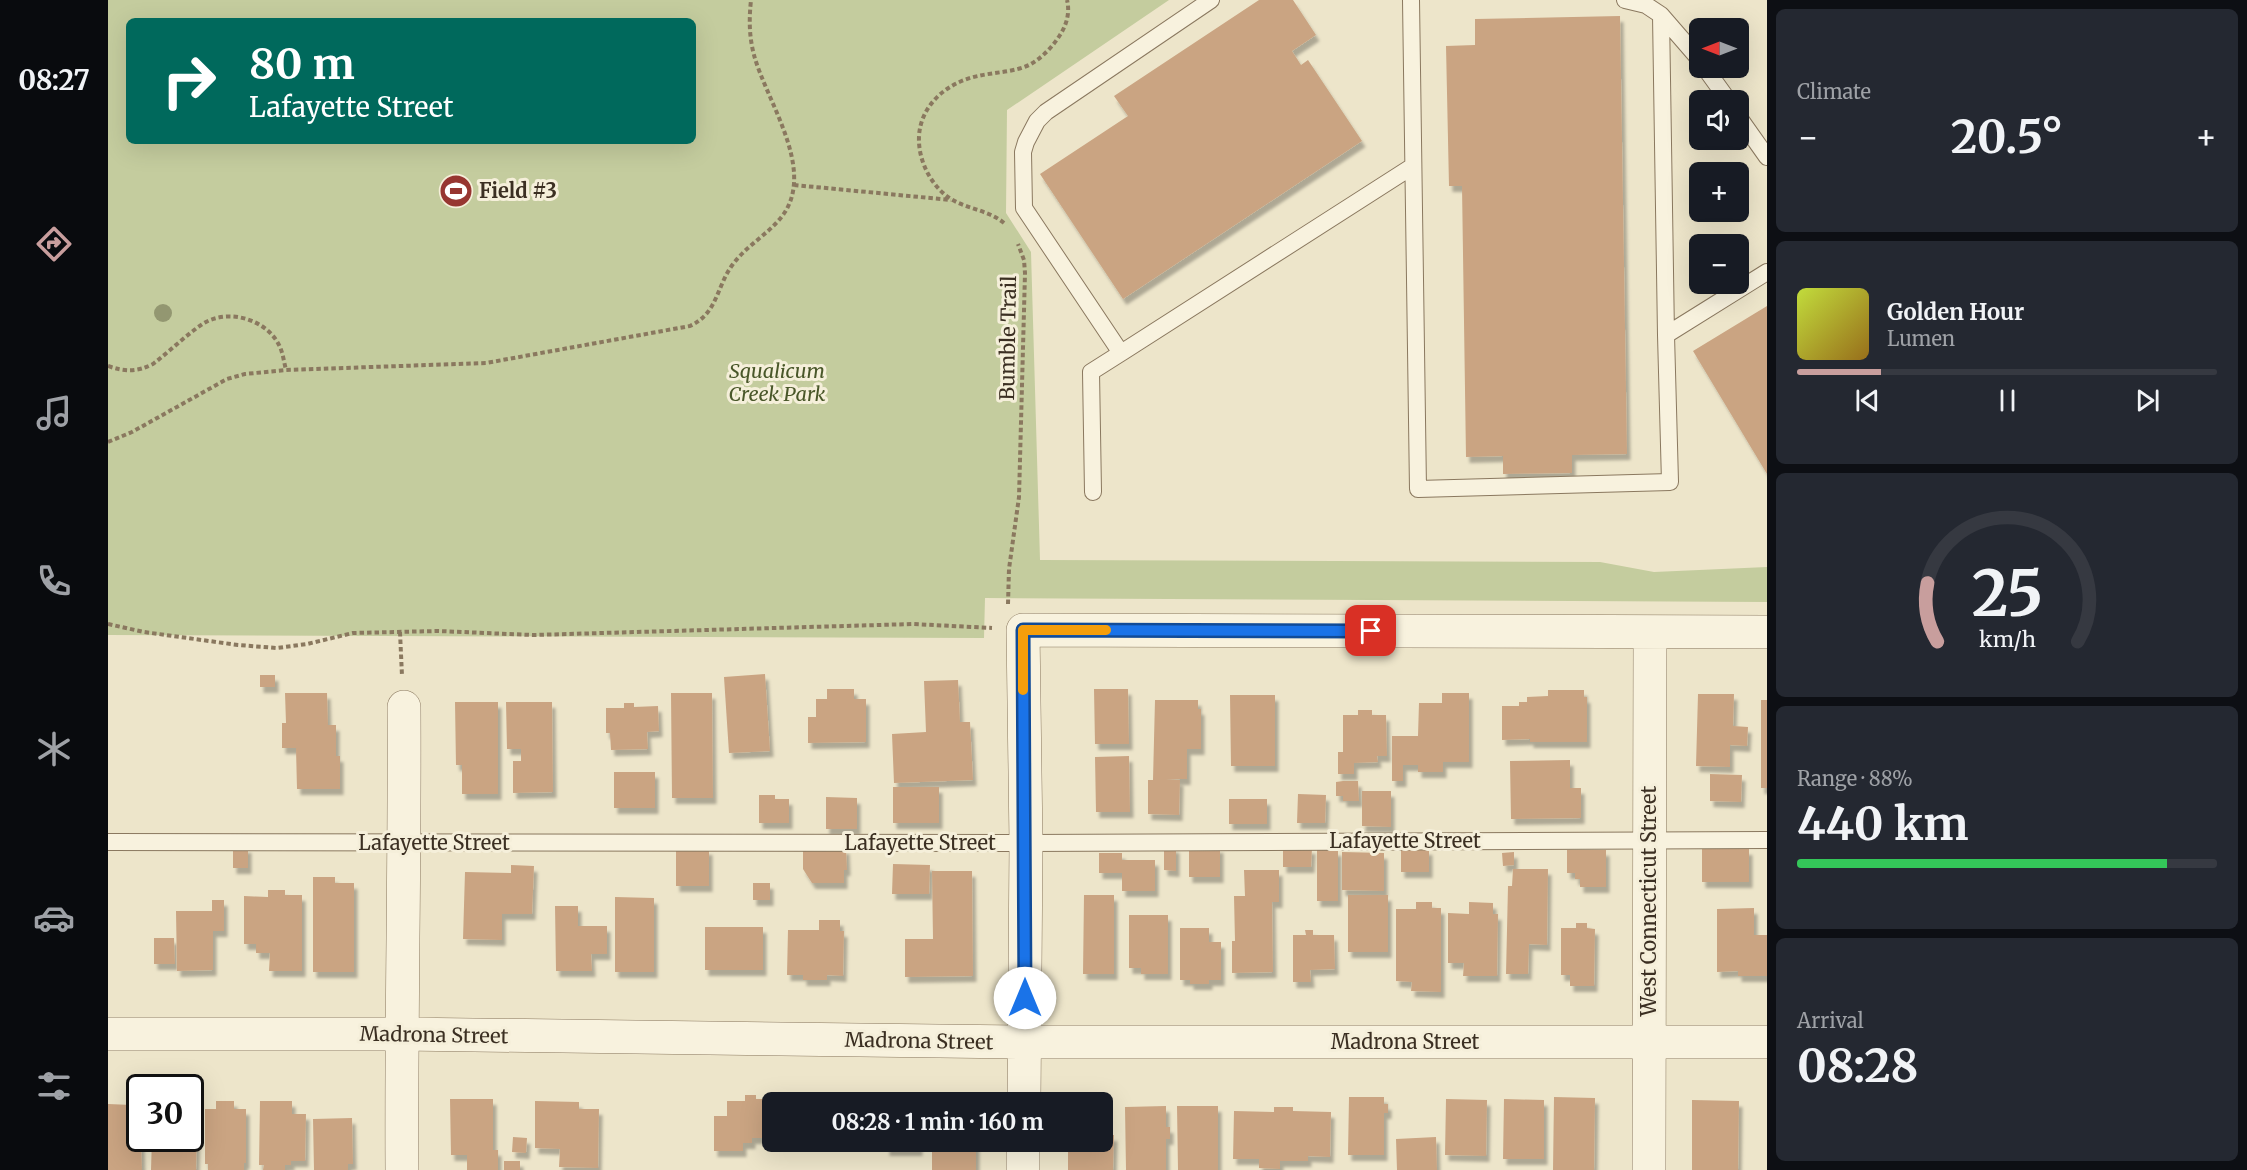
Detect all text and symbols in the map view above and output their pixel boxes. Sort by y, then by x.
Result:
north arrow [1689,18,1749,78]
map controls [1689,18,1749,294]
text: 80 m [249,38,355,90]
icon: right [150,42,228,120]
text: 08:27 [18,63,90,97]
text: Climate [1797,79,1871,104]
text: Lafayette Street [249,90,453,124]
button: sound [1689,90,1749,150]
text: 20.5° [1951,109,2063,165]
text: − [1797,117,1819,158]
text: + [2195,117,2217,158]
button: + [1689,162,1749,222]
sports icon: Field #3 [438,173,474,209]
place label: Field #3 [479,178,557,203]
icon: directions [33,223,75,265]
button: − [1689,234,1749,294]
street label: Bumble Trail [994,275,1021,401]
text: Golden Hour [1887,298,2024,326]
text: Lumen [1887,326,1955,351]
park label: Squalicum Creek Park [728,358,826,406]
icon: previous [1851,384,1884,417]
icon: pause [1991,384,2024,417]
icon: next [2131,384,2164,417]
icon: music [33,392,75,434]
text: 25 [1971,555,2043,633]
icon: phone [33,560,75,602]
pin [1345,605,1396,656]
icon: arrive [1354,614,1387,647]
text: km/h [1979,626,2035,653]
icon: climate [33,728,75,770]
text: Range · 88% [1797,766,1913,791]
street label: West Connecticut Street [1636,786,1661,1017]
text: 440 km [1797,796,1969,852]
street label: Lafayette Street [1329,828,1481,853]
street label: Lafayette Street [358,830,510,855]
street label: Lafayette Street [844,830,996,855]
icon: car [33,897,75,939]
position arrow [993,966,1057,1030]
text: Arrival [1797,1008,1864,1033]
street label: Madrona Street [359,1021,509,1048]
street label: Madrona Street [844,1027,994,1054]
street label: Madrona Street [1331,1029,1480,1054]
text: 08:28 [1797,1038,1918,1094]
icon: filters [33,1065,75,1107]
speed limit sign: 30 [126,1074,204,1152]
text: 08:28 · 1 min · 160 m [831,1108,1044,1136]

